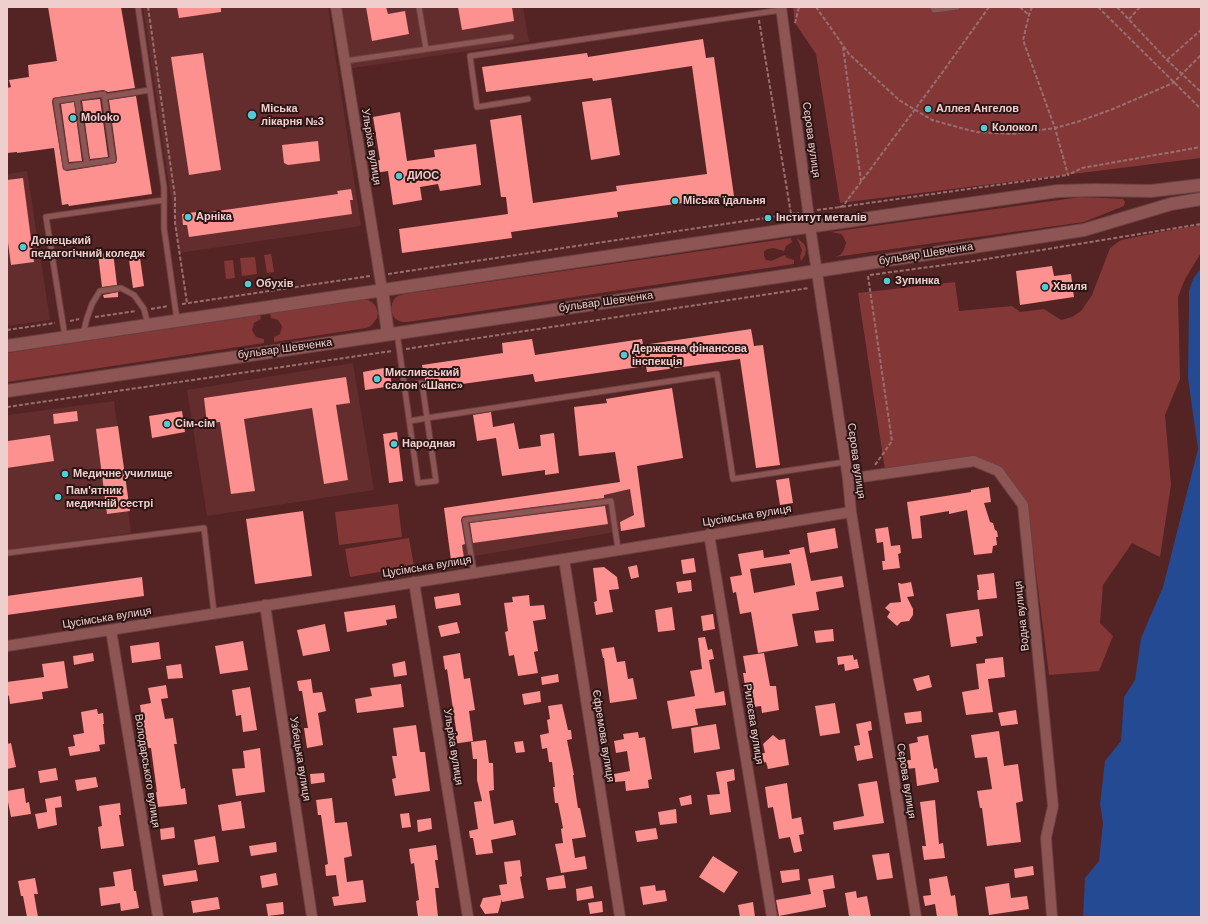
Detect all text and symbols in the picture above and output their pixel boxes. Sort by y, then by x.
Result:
street label: Сєрова вулиця [799,101,823,179]
place label: Міська лікарня №3 [261,102,324,128]
place label: Аллея Ангелов [936,102,1019,116]
marker: Аллея Ангелов [923,104,933,114]
street label: Ульріха вулиця [358,108,384,186]
marker: Міська лікарня №3 [246,109,258,121]
place label: Moloko [81,111,119,125]
marker: Moloko [68,113,78,123]
place label: Колокол [992,121,1038,135]
marker: Колокол [979,123,989,133]
place label: ДИОС [407,169,439,183]
marker: ДИОС [394,171,404,181]
place label: Міська їдальня [683,194,766,208]
marker: Міська їдальня [670,196,680,206]
place label: Арніка [196,210,232,224]
place label: Інститут металів [776,211,867,225]
marker: Арніка [183,212,193,222]
marker: Інститут металів [763,213,773,223]
place label: Донецький педагогічний коледж [31,234,145,260]
street label: бульвар Шевченка [878,240,974,268]
marker: Донецький педагогічний коледж [18,242,28,252]
place label: Зупинка [895,274,940,288]
marker: Зупинка [882,276,892,286]
place label: Обухів [256,277,293,291]
marker: Обухів [243,279,253,289]
place label: Хвиля [1053,280,1087,294]
marker: Хвиля [1040,282,1050,292]
street label: бульвар Шевченка [558,289,654,315]
street label: бульвар Шевченка [237,336,333,362]
place label: Державна фінансова інспекція [632,342,747,368]
marker: Державна фінансова інспекція [619,350,629,360]
place label: Мисливський салон «Шанс» [385,366,463,392]
marker: Мисливський салон «Шанс» [372,374,382,384]
place label: Сім-сім [175,417,215,431]
marker: Сім-сім [162,419,172,429]
street label: Сєрова вулиця [844,422,868,500]
place label: Народная [402,437,456,451]
marker: Народная [389,439,399,449]
place label: Медичне училище [73,467,173,481]
marker: Медичне училище [60,469,70,479]
place label: Пам'ятник медичній сестрі [66,484,153,510]
marker: Пам'ятник медичній сестрі [53,492,63,502]
street label: Цусімська вулиця [701,502,793,530]
street label: Цусімська вулиця [381,553,473,581]
street label: Водна вулиця [1012,580,1032,652]
street label: Цусімська вулиця [61,604,153,632]
street label: Рилєєва вулиця [740,683,766,765]
street label: Єфремова вулиця [589,689,617,783]
street label: Ульріха вулиця [440,708,466,786]
street label: Володарського вулиця [131,713,163,829]
street label: Узбецька вулиця [287,716,313,802]
street label: Сєрова вулиця [894,742,918,820]

